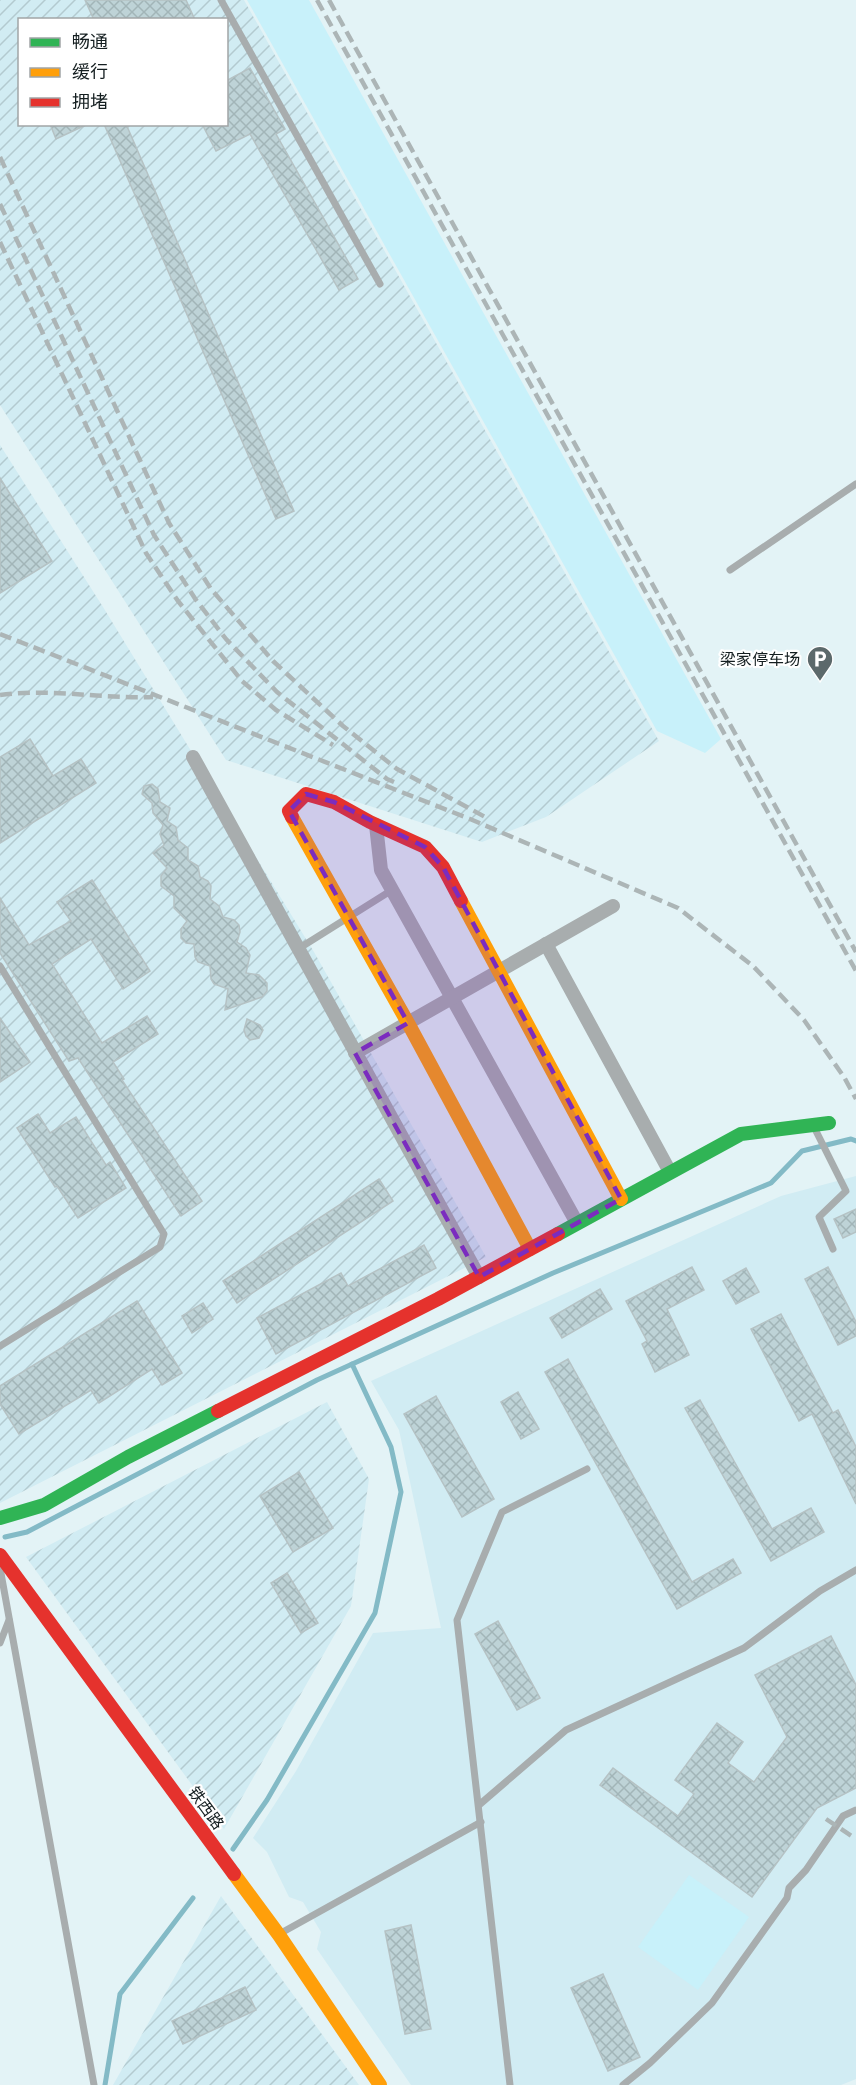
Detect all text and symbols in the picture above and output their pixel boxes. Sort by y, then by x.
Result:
legend [18,18,228,126]
text: 畅通 [72,31,108,53]
text: 缓行 [72,61,108,83]
text: 拥堵 [72,91,108,113]
parking icon: 梁家停车场 [805,644,835,682]
place label: 梁家停车场 [720,650,800,669]
street label: 铁西路 [184,1783,228,1833]

